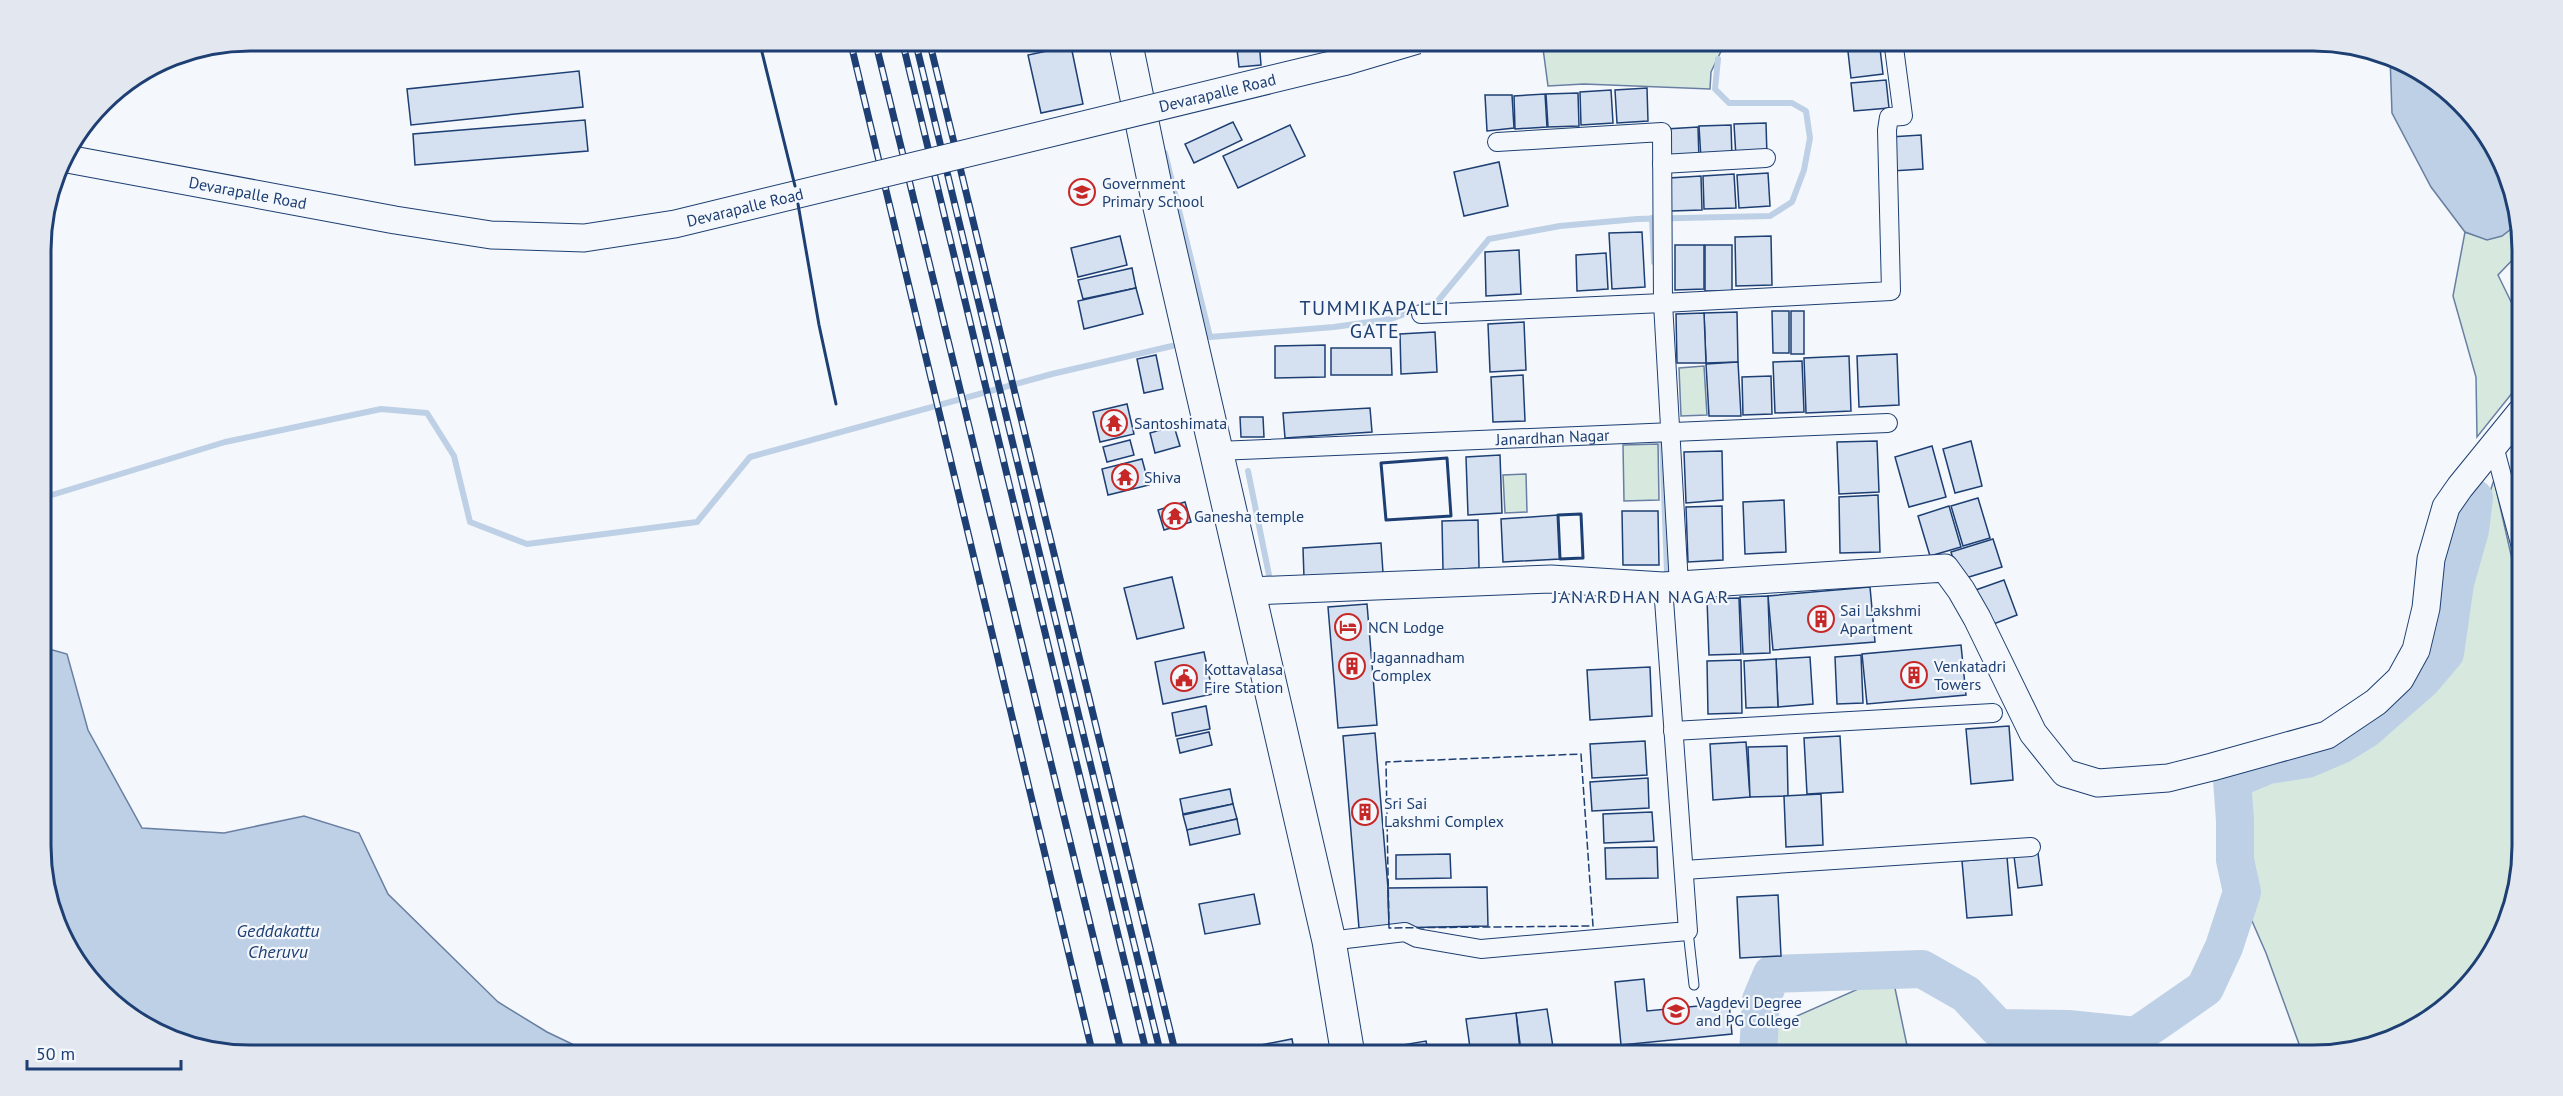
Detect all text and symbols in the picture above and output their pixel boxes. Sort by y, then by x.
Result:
street label: Devarapalle Road [1157,69,1278,116]
street label: Devarapalle Road [187,172,308,213]
place label: Government Primary School [1102,173,1204,211]
school or university icon: Government Primary School [1067,177,1097,207]
street label: Devarapalle Road [685,183,805,231]
district label: TUMMIKAPALLI GATE [1299,295,1451,344]
temple icon: Santoshimata [1099,408,1129,438]
place label: Santoshimata [1134,413,1227,433]
street label: Janardhan Nagar [1494,425,1611,449]
temple icon: Shiva [1110,462,1140,492]
place label: Shiva [1144,467,1181,487]
temple icon: Ganesha temple [1160,501,1190,531]
place label: Ganesha temple [1194,506,1304,526]
district label: JANARDHAN NAGAR [1551,585,1730,608]
place label: Sai Lakshmi Apartment [1840,600,1921,638]
building icon: Sai Lakshmi Apartment [1806,604,1836,634]
hotel icon: NCN Lodge [1333,612,1363,642]
place label: NCN Lodge [1368,617,1444,637]
place label: Jagannadham Complex [1371,647,1465,685]
building icon: Jagannadham Complex [1337,651,1367,681]
place label: Venkatadri Towers [1933,656,2006,694]
place label: Kottavalasa Fire Station [1204,659,1283,697]
building icon: Venkatadri Towers [1899,660,1929,690]
public building icon: Kottavalasa Fire Station [1169,663,1199,693]
place label: Sri Sai Lakshmi Complex [1384,793,1504,831]
building icon: Sri Sai Lakshmi Complex [1350,797,1380,827]
water label: Geddakattu Cheruvu [237,919,319,963]
place label: Vagdevi Degree and PG College [1695,992,1802,1030]
school or university icon: Vagdevi Degree and PG College [1661,996,1691,1026]
scale bar [27,1033,182,1071]
text: 50 m [36,1042,75,1065]

